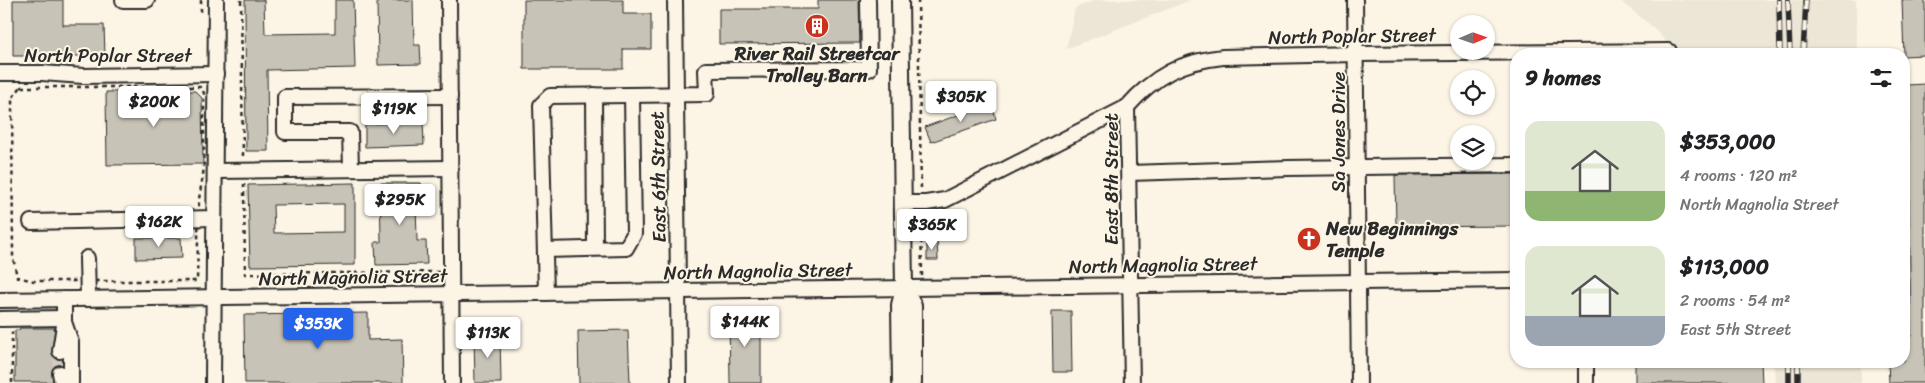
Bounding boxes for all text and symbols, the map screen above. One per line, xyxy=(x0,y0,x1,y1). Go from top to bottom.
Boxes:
building icon: River Rail Streetcar Trolley Barn xyxy=(804,13,830,39)
north arrow xyxy=(1450,15,1495,60)
map controls xyxy=(1450,15,1495,170)
street label: North Poplar Street xyxy=(1268,18,1437,54)
place label: River Rail Streetcar Trolley Barn xyxy=(734,37,901,92)
street label: North Poplar Street xyxy=(24,39,193,72)
text: 9 homes xyxy=(1525,59,1601,97)
icon: filters xyxy=(1867,64,1895,92)
button: locate xyxy=(1450,70,1495,115)
street label: Sa Jones Drive xyxy=(1322,71,1355,193)
pin: $305K xyxy=(926,80,996,123)
text: $305K xyxy=(936,82,986,111)
pin: $200K xyxy=(119,86,189,128)
text: $200K xyxy=(129,87,179,116)
pin: $119K xyxy=(359,92,429,135)
text: $119K xyxy=(372,94,416,123)
street label: East 6th Street xyxy=(640,111,676,243)
street label: East 8th Street xyxy=(1095,113,1128,245)
text: $353,000 xyxy=(1680,123,1776,161)
button: layers xyxy=(1450,125,1495,170)
icon: home xyxy=(1565,141,1625,201)
text: 4 rooms · 120 m² xyxy=(1680,161,1797,190)
pin: $295K xyxy=(365,184,435,226)
text: $295K xyxy=(375,185,425,214)
text: North Magnolia Street xyxy=(1680,190,1839,219)
pin: $162K xyxy=(124,206,194,248)
text: $162K xyxy=(136,207,182,236)
pin: $365K xyxy=(897,208,967,251)
text: $365K xyxy=(908,210,956,239)
place label: New Beginnings Temple xyxy=(1325,212,1459,267)
church icon: New Beginnings Temple xyxy=(1296,226,1322,252)
street label: North Magnolia Street xyxy=(1068,247,1259,283)
text: $113,000 xyxy=(1680,248,1769,286)
street label: North Magnolia Street xyxy=(663,253,854,289)
street label: North Magnolia Street xyxy=(258,259,449,295)
icon: home xyxy=(1565,266,1625,326)
text: 2 rooms · 54 m² xyxy=(1680,286,1790,315)
pin: $144K xyxy=(710,306,780,348)
text: $144K xyxy=(721,307,769,336)
pin: $353K xyxy=(283,308,353,350)
text: $353K xyxy=(294,309,342,338)
text: East 5th Street xyxy=(1680,315,1791,344)
pin: $113K xyxy=(453,316,523,359)
text: $113K xyxy=(466,318,510,347)

